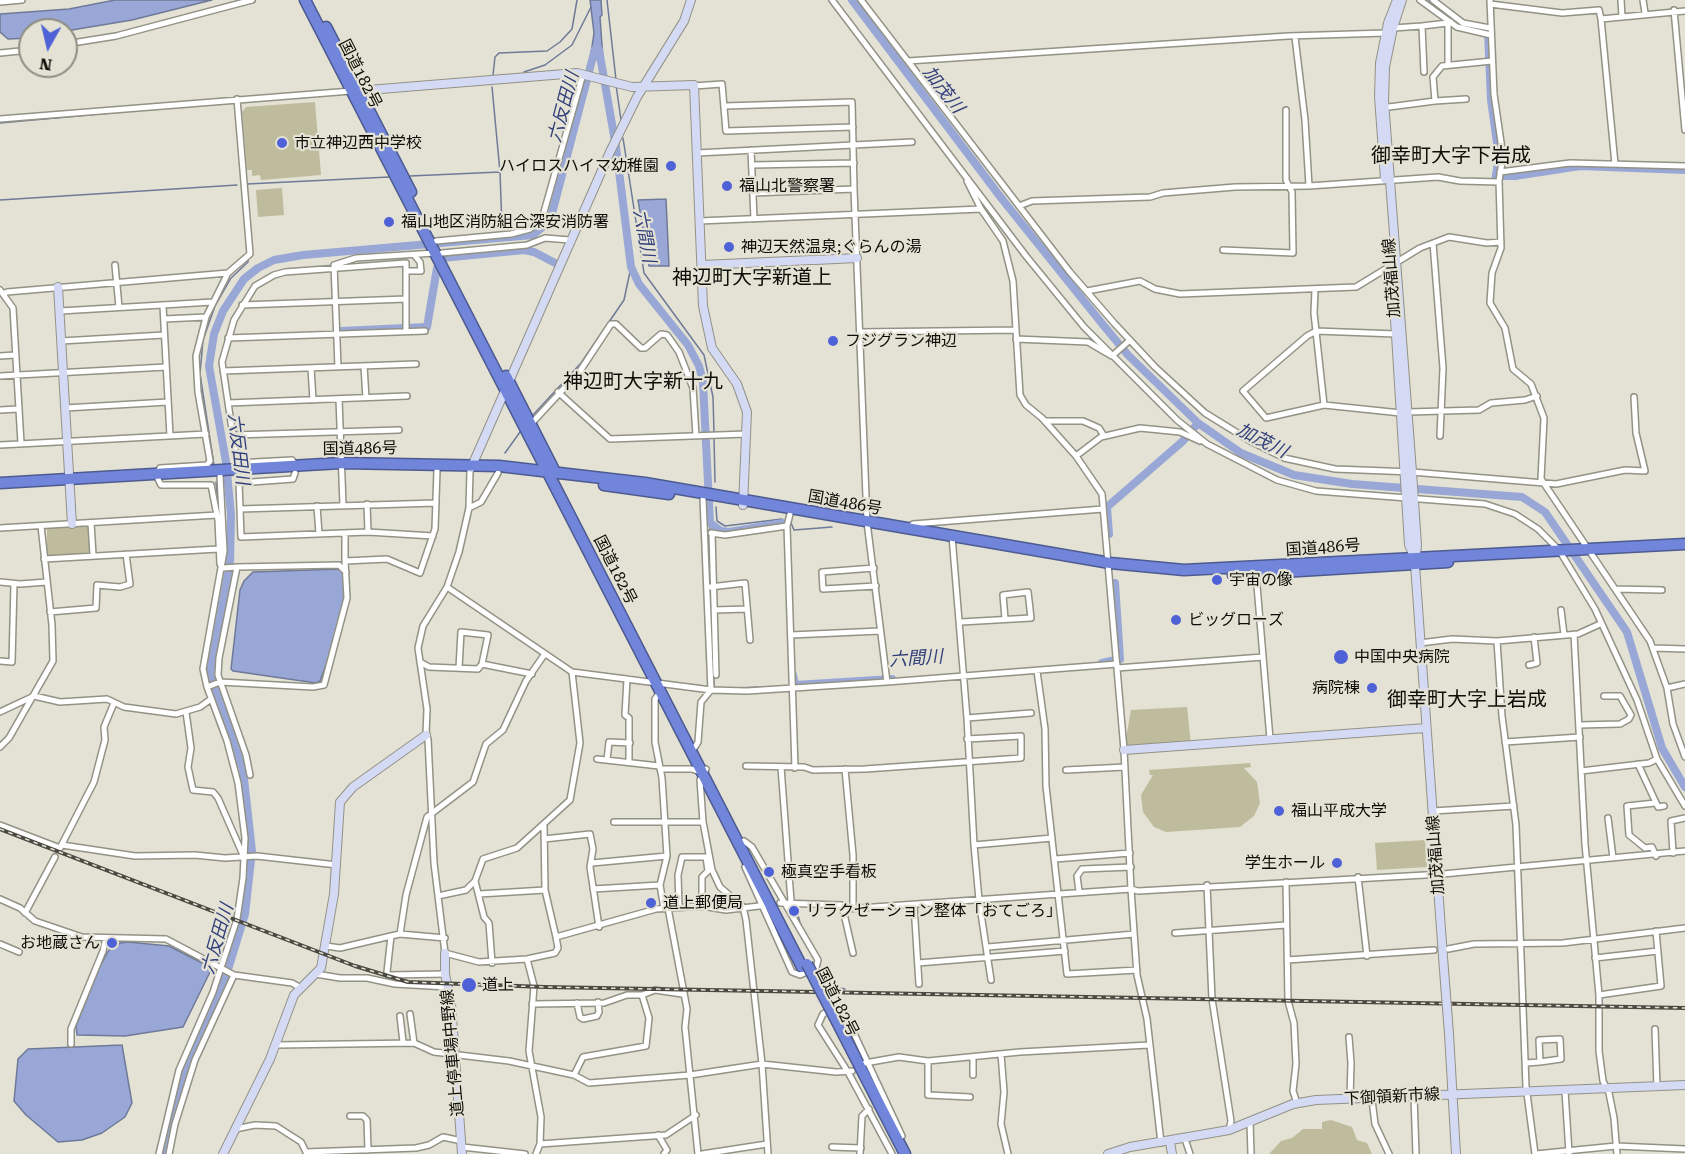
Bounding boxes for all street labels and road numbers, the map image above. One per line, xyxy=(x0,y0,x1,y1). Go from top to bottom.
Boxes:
street label: 国道182号 xyxy=(334,36,386,112)
street label: 加茂福山線 xyxy=(1380,237,1404,319)
street label: 国道486号 xyxy=(322,439,398,459)
street label: 国道486号 xyxy=(806,487,884,519)
street label: 国道182号 xyxy=(589,532,641,608)
street label: 国道486号 xyxy=(1285,536,1361,560)
street label: 加茂福山線 xyxy=(1424,814,1448,896)
street label: 国道182号 xyxy=(811,964,863,1040)
street label: 道上停車場中野線 xyxy=(438,988,468,1118)
street label: 下御領新市線 xyxy=(1344,1085,1440,1109)

